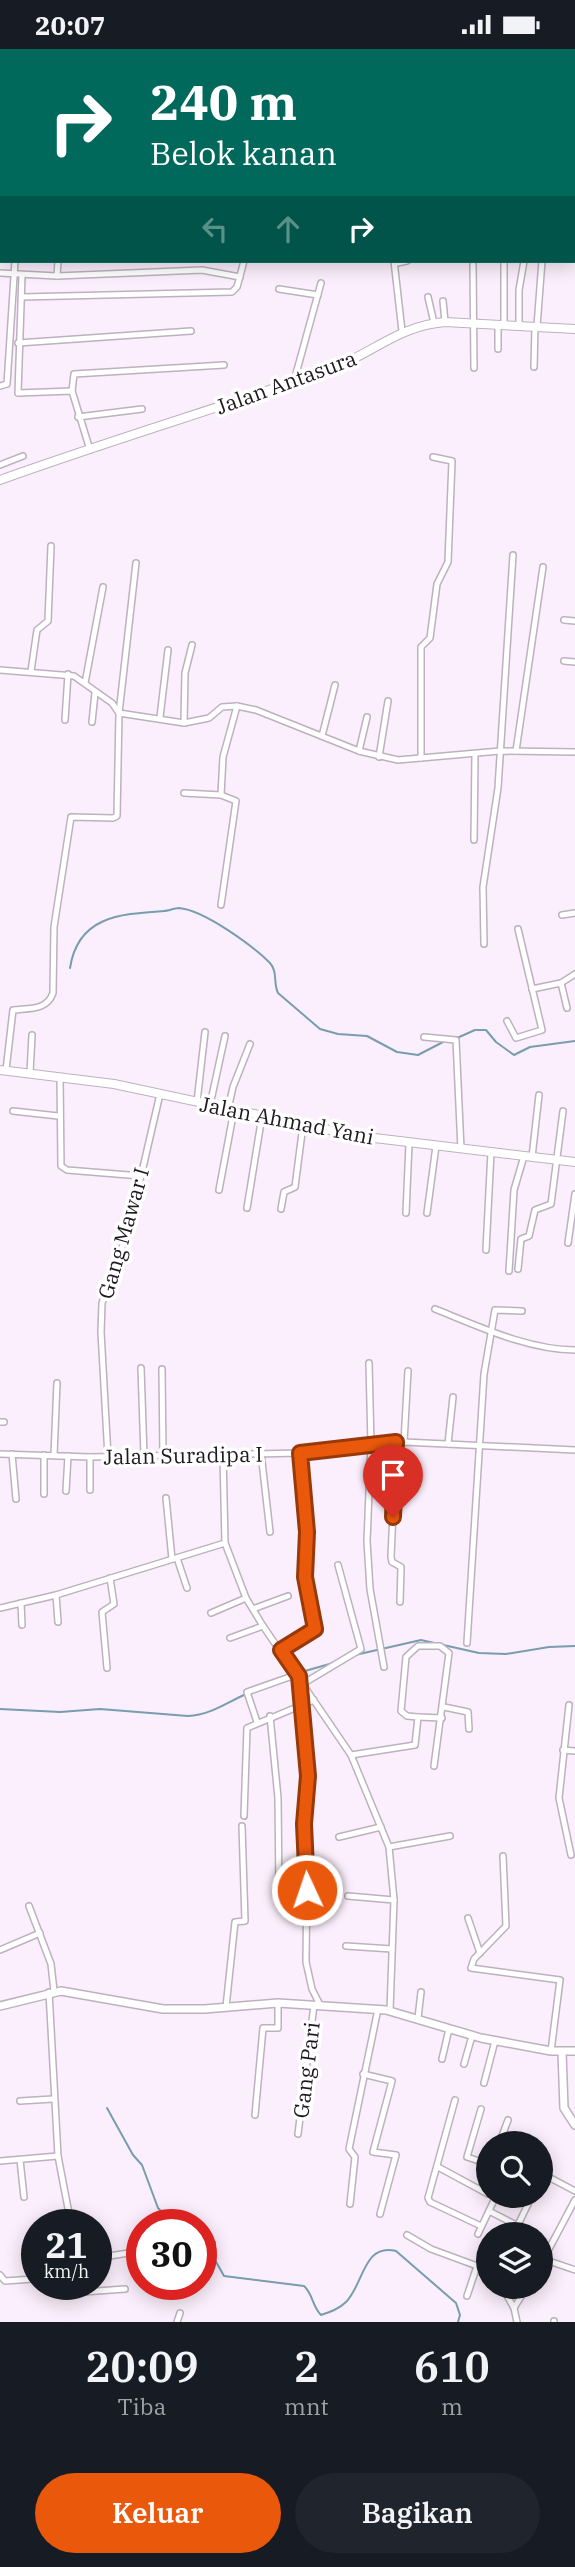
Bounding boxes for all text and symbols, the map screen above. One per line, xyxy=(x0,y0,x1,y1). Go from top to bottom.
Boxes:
text: 20:07 xyxy=(35,8,105,42)
text: 240 m xyxy=(150,70,297,133)
icon: right xyxy=(35,77,126,168)
text: Belok kanan xyxy=(150,132,337,174)
icon: left xyxy=(196,210,234,248)
icon: ahead xyxy=(269,210,307,248)
icon: right xyxy=(342,210,380,248)
street label: Jalan Antasura xyxy=(212,344,360,420)
street label: Jalan Ahmad Yani xyxy=(198,1089,376,1151)
street label: Gang Mawar I xyxy=(91,1164,155,1302)
street label: Jalan Suradipa I xyxy=(103,1440,263,1470)
pin xyxy=(363,1445,423,1517)
icon: arrive xyxy=(374,1456,412,1494)
position arrow xyxy=(270,1853,344,1927)
street label: Gang Pari xyxy=(286,2020,326,2120)
map controls xyxy=(476,2131,553,2299)
button: search xyxy=(476,2131,553,2208)
speed limit sign: 30 xyxy=(126,2209,217,2300)
text: 21 xyxy=(45,2222,88,2268)
button: layers xyxy=(476,2222,553,2299)
text: km/h xyxy=(44,2260,89,2283)
text: 20:09 xyxy=(85,2339,199,2394)
text: 2 xyxy=(294,2339,319,2394)
text: 610 xyxy=(414,2339,490,2394)
text: Tiba xyxy=(118,2391,166,2421)
text: mnt xyxy=(284,2391,329,2421)
text: m xyxy=(441,2391,463,2421)
button: Keluar xyxy=(35,2473,281,2553)
button: Bagikan xyxy=(295,2473,540,2553)

